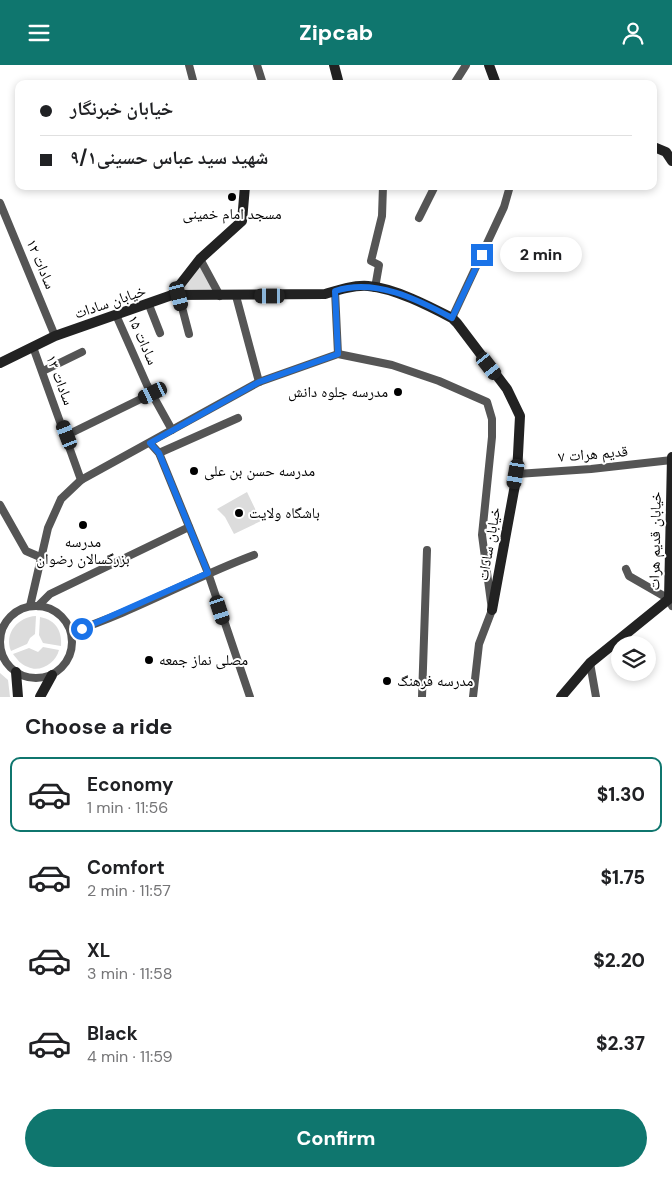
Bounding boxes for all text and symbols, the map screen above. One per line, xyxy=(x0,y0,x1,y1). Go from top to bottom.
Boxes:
text: Zipcab xyxy=(299,18,373,47)
icon: menu xyxy=(25,19,53,47)
icon: person xyxy=(619,19,647,47)
text: خیابان خبرنگار xyxy=(70,96,173,121)
text: شهید سید عباس حسینی۹/۱ xyxy=(70,145,268,170)
marker: مسجد امام خمینی xyxy=(226,191,238,203)
place label: مسجد امام خمینی xyxy=(182,204,282,224)
street label: سادات ۱۲ xyxy=(22,236,61,292)
callout: 2 min xyxy=(500,237,582,273)
route end xyxy=(471,244,493,266)
text: 2 min xyxy=(520,244,562,265)
street label: خیابان سادات xyxy=(72,280,149,324)
car xyxy=(168,280,189,312)
car xyxy=(255,289,285,304)
street label: سادات ۱۵ xyxy=(123,312,163,368)
car xyxy=(473,350,504,382)
street label: سادات ۱۳ xyxy=(41,352,79,408)
car xyxy=(136,380,169,406)
place label: مدرسه جلوه دانش xyxy=(288,382,388,402)
marker: مدرسه جلوه دانش xyxy=(392,386,404,398)
car xyxy=(54,418,79,452)
street label: قدیم هرات ۷ xyxy=(557,441,629,467)
car xyxy=(506,458,525,490)
place label: مدرسه حسن بن علی xyxy=(204,461,315,481)
marker: مدرسه حسن بن علی xyxy=(188,465,200,477)
street label: خیابان قدیم هرات xyxy=(644,491,666,591)
place label: باشگاه ولایت xyxy=(249,503,320,523)
street label: خیابان سادات xyxy=(473,505,505,582)
marker: باشگاه ولایت xyxy=(233,507,245,519)
marker: مدرسه بزرگسالان رضوان xyxy=(77,519,89,531)
place label: مدرسه بزرگسالان رضوان xyxy=(36,532,130,569)
car xyxy=(208,593,231,627)
route start xyxy=(71,618,93,640)
map controls xyxy=(611,636,656,681)
button: layers xyxy=(611,636,656,681)
place label: مصلی نماز جمعه xyxy=(159,650,248,670)
marker: مصلی نماز جمعه xyxy=(143,654,155,666)
place label: مدرسه فرهنگ xyxy=(397,671,474,691)
marker: مدرسه فرهنگ xyxy=(381,675,393,687)
text: Choose a ride xyxy=(25,712,173,741)
icon: car xyxy=(27,772,72,817)
text: Economy xyxy=(87,772,174,797)
text: $1.30 xyxy=(597,782,645,807)
text: 1 min · 11:56 xyxy=(87,797,168,818)
icon: car xyxy=(27,855,72,900)
text: Comfort xyxy=(87,855,165,880)
text: $1.75 xyxy=(601,865,645,890)
text: 2 min · 11:57 xyxy=(87,880,171,901)
icon: car xyxy=(27,938,72,983)
text: XL xyxy=(87,938,110,963)
text: $2.20 xyxy=(593,948,645,973)
text: 3 min · 11:58 xyxy=(87,963,172,984)
icon: car xyxy=(27,1021,72,1066)
text: Black xyxy=(87,1021,138,1046)
text: $2.37 xyxy=(596,1031,645,1056)
text: 4 min · 11:59 xyxy=(87,1046,173,1067)
button: Confirm xyxy=(25,1109,647,1167)

